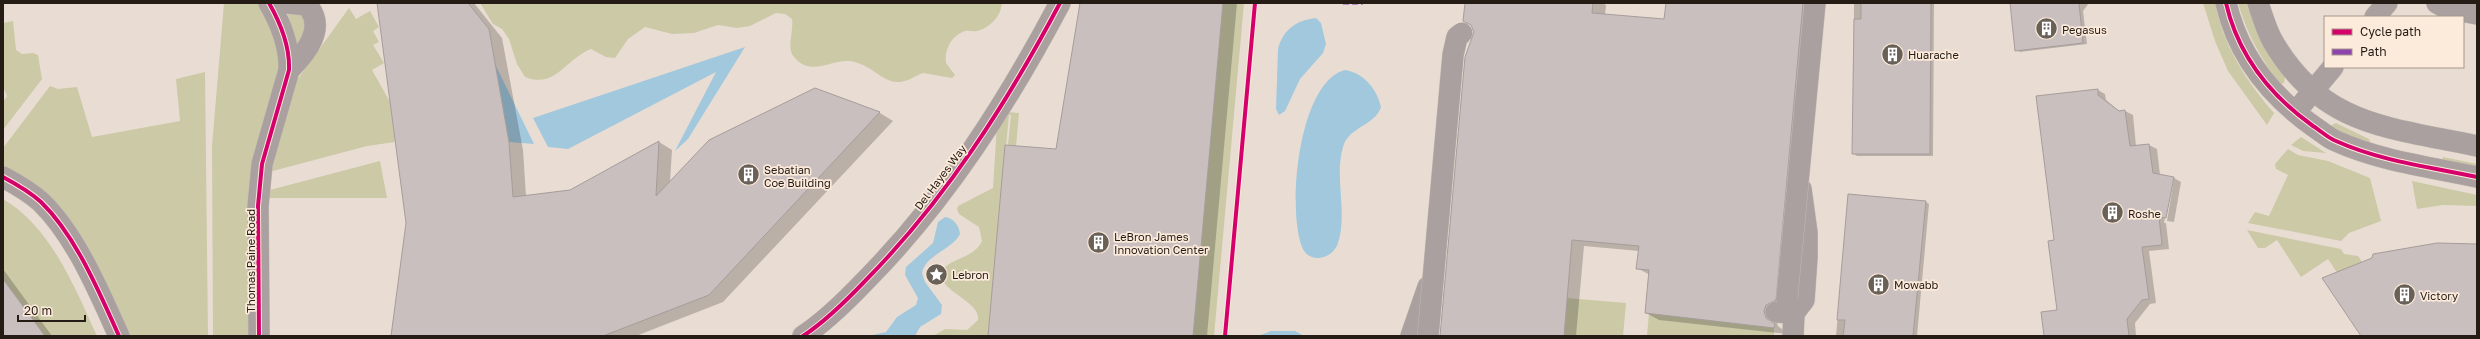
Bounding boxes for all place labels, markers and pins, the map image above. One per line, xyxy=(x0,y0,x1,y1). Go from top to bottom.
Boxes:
building icon: Pegasus xyxy=(2034,16,2060,42)
place label: Pegasus xyxy=(2062,23,2107,36)
building icon: Huarache xyxy=(1879,41,1905,67)
place label: Huarache xyxy=(1908,48,1959,61)
building icon: Sebatian Coe Building xyxy=(736,162,762,188)
place label: Sebatian Coe Building xyxy=(764,163,831,189)
building icon: Roshe xyxy=(2099,200,2125,226)
place label: Roshe xyxy=(2128,207,2161,220)
building icon: LeBron James Innovation Center xyxy=(1086,229,1112,255)
place label: LeBron James Innovation Center xyxy=(1114,230,1209,256)
place icon: Lebron xyxy=(923,261,949,287)
place label: Lebron xyxy=(952,268,989,281)
building icon: Mowabb xyxy=(1866,271,1892,297)
place label: Mowabb xyxy=(1894,278,1939,291)
building icon: Victory xyxy=(2392,282,2418,308)
place label: Victory xyxy=(2420,289,2458,302)

